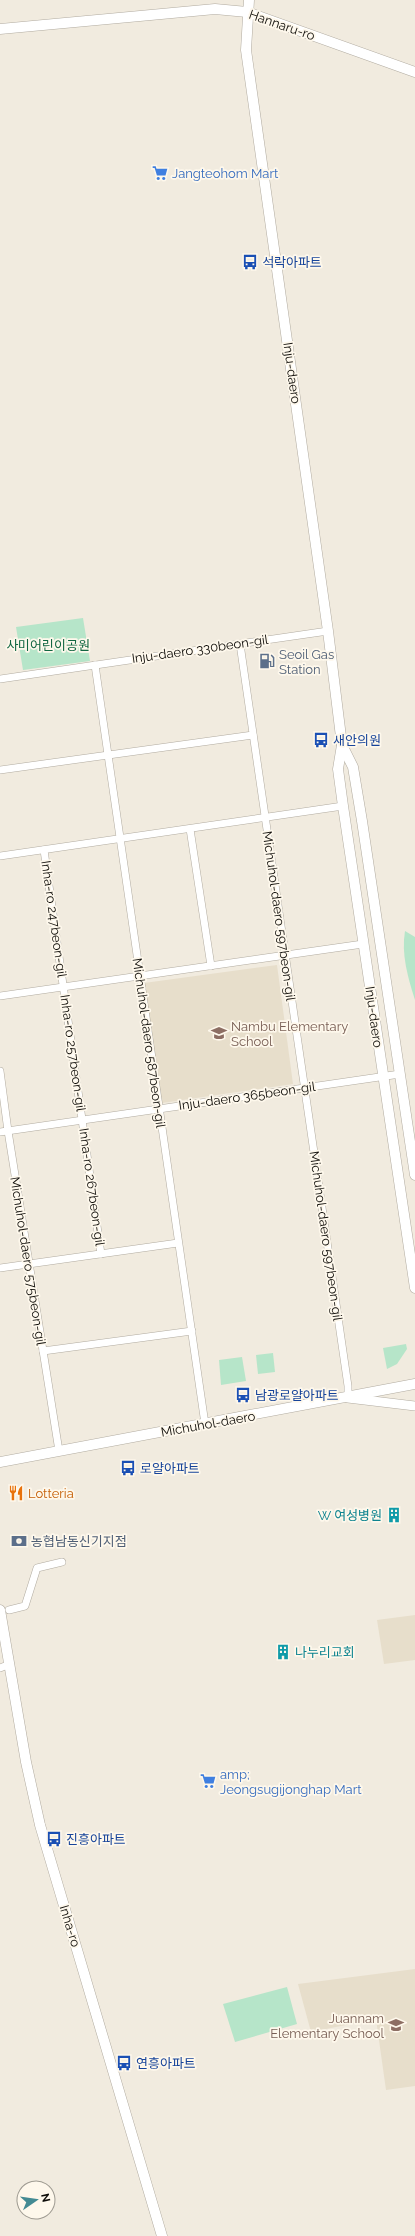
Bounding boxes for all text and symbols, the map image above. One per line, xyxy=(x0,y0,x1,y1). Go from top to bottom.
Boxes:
street label: Hannaru-ro xyxy=(247,7,317,43)
supermarket icon: Jangteohom Mart xyxy=(151,164,169,182)
place label: Jangteohom Mart xyxy=(172,166,279,181)
bus stop icon: 석락아파트 xyxy=(241,253,259,271)
place label: 석락아파트 xyxy=(262,255,322,270)
street label: Inju-daero xyxy=(280,341,304,405)
street label: Inju-daero 330beon-gil xyxy=(131,632,270,666)
park label: 사미어린이공원 xyxy=(6,638,90,653)
place label: Seoil Gas Station xyxy=(279,647,334,677)
fuel station icon: Seoil Gas Station xyxy=(258,652,276,670)
bus stop icon: 새안의원 xyxy=(312,731,330,749)
place label: 새안의원 xyxy=(333,733,381,748)
street label: Michuhol-daero 597beon-gil xyxy=(260,830,298,1002)
street label: Inha-ro 247beon-gil xyxy=(38,860,70,979)
street label: Michuhol-daero 587beon-gil xyxy=(130,957,168,1129)
street label: Inju-daero xyxy=(362,985,386,1049)
street label: Inha-ro 257beon-gil xyxy=(57,994,89,1113)
place label: Nambu Elementary School xyxy=(231,1019,348,1049)
school or university icon: Nambu Elementary School xyxy=(210,1024,228,1042)
street label: Inju-daero 365beon-gil xyxy=(178,1079,317,1113)
street label: Inha-ro 267beon-gil xyxy=(76,1127,108,1247)
street label: Michuhol-daero 597beon-gil xyxy=(307,1150,345,1322)
street label: Michuhol-daero 575beon-gil xyxy=(7,1176,49,1347)
bus stop icon: 남광로얄아파트 xyxy=(234,1386,252,1404)
place label: 남광로얄아파트 xyxy=(255,1388,339,1403)
street label: Michuhol-daero xyxy=(160,1408,257,1440)
bus stop icon: 로얄아파트 xyxy=(119,1459,137,1477)
place label: 로얄아파트 xyxy=(140,1461,200,1476)
restaurant icon: Lotteria xyxy=(7,1484,25,1502)
place label: Lotteria xyxy=(28,1486,74,1501)
building icon: W 여성병원 xyxy=(385,1506,403,1524)
place label: W 여성병원 xyxy=(318,1508,382,1523)
bank icon: 농협남동신기지점 xyxy=(10,1532,28,1550)
place label: 농협남동신기지점 xyxy=(31,1534,127,1549)
building icon: 나누리교회 xyxy=(274,1643,292,1661)
place label: 나누리교회 xyxy=(295,1645,355,1660)
place label: amp; Jeongsugijonghap Mart xyxy=(220,1767,362,1797)
supermarket icon: amp; Jeongsugijonghap Mart xyxy=(199,1772,217,1790)
bus stop icon: 진흥아파트 xyxy=(45,1830,63,1848)
place label: 진흥아파트 xyxy=(66,1832,126,1847)
street label: Inha-ro xyxy=(57,1903,84,1949)
place label: Juannam Elementary School xyxy=(270,2011,384,2041)
school or university icon: Juannam Elementary School xyxy=(387,2016,405,2034)
bus stop icon: 연흥아파트 xyxy=(115,2054,133,2072)
place label: 연흥아파트 xyxy=(136,2056,196,2071)
north arrow xyxy=(16,2180,56,2220)
text: N xyxy=(38,2192,53,2203)

